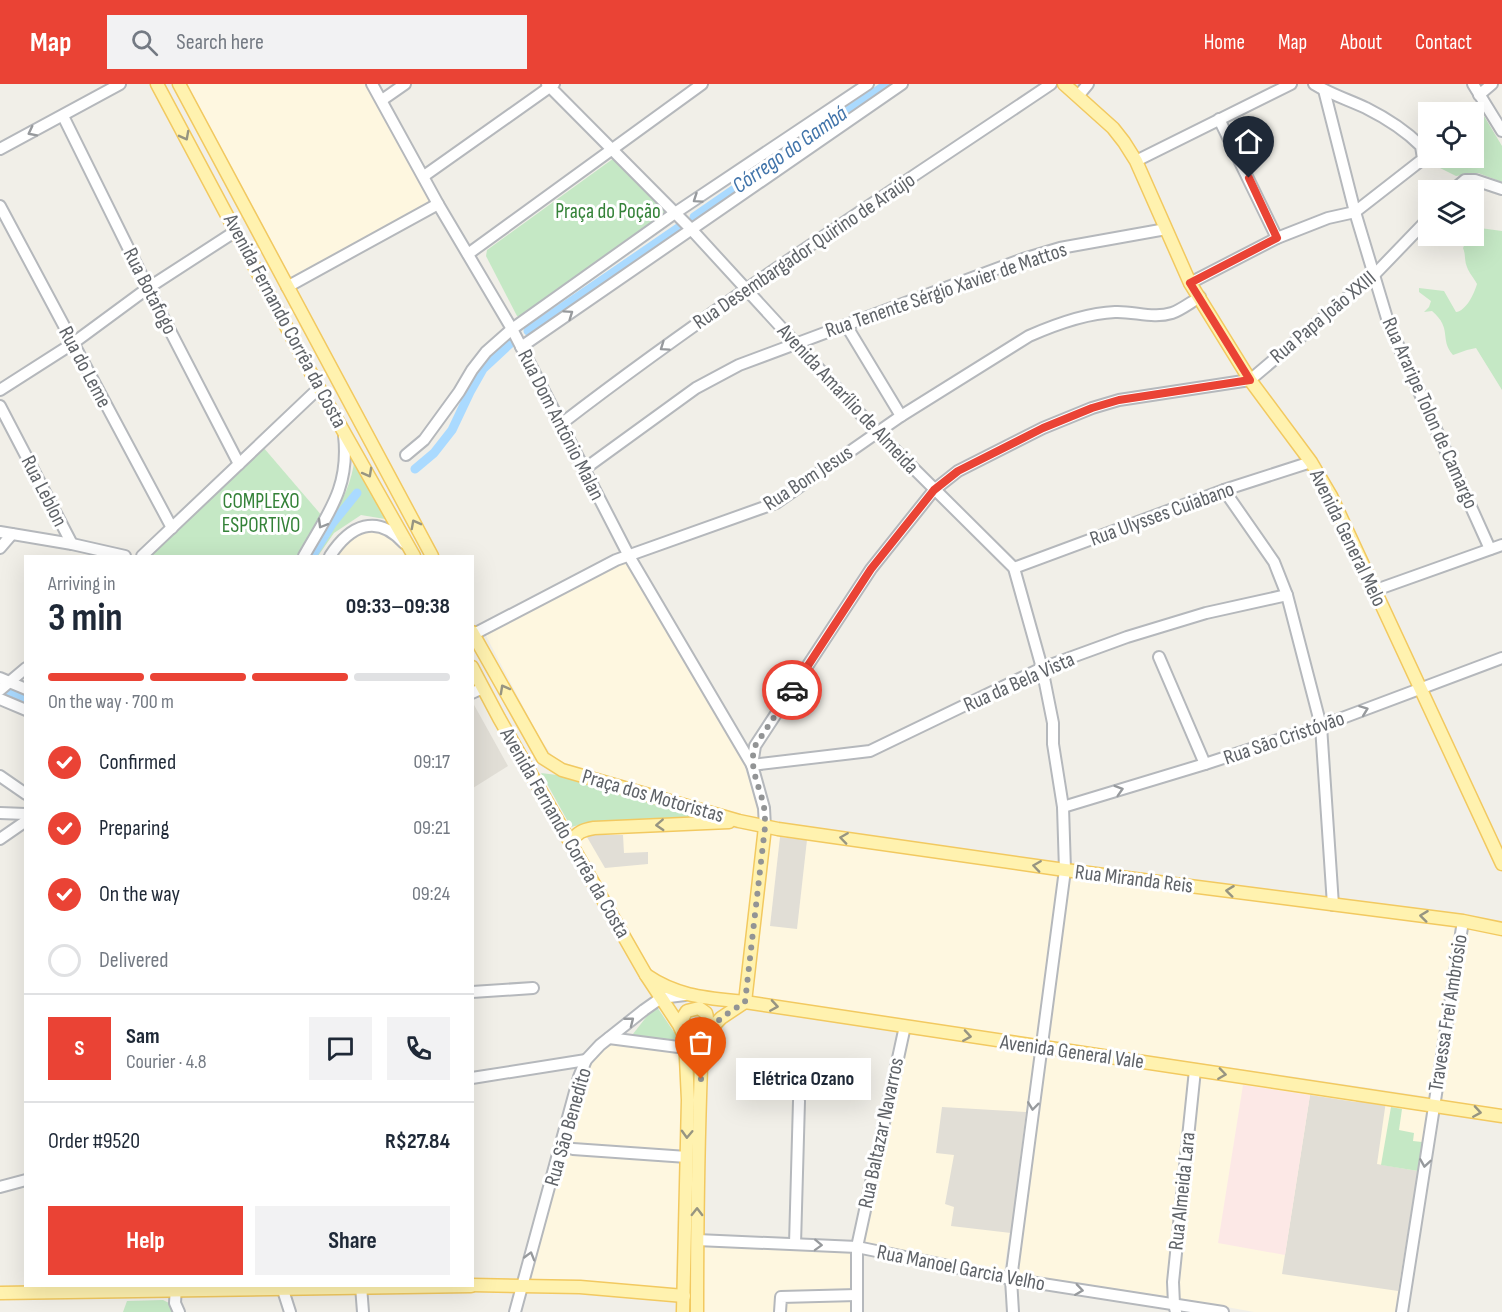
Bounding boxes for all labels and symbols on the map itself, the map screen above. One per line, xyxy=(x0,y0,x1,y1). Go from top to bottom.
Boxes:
water label: Córrego do Gambá xyxy=(727,100,853,199)
pin xyxy=(1223,116,1274,178)
one-way arrow xyxy=(28,125,38,136)
one-way arrow xyxy=(178,129,189,140)
street label: Rua Desembargador Quirino de Araújo xyxy=(688,167,920,335)
one-way arrow xyxy=(693,191,703,203)
park label: Praça do Poção xyxy=(555,199,661,224)
street label: Avenida Fernando Corrêa da Costa xyxy=(218,209,352,432)
street label: Rua Tenente Sérgio Xavier de Mattos xyxy=(822,237,1070,343)
street label: Rua Botafogo xyxy=(118,244,182,338)
street label: Rua Papa João XXIII xyxy=(1265,265,1381,369)
one-way arrow xyxy=(562,310,573,321)
street label: Rua Araripe Tolon de Camargo xyxy=(1377,313,1483,513)
street label: Avenida Amarílio de Almeida xyxy=(771,318,924,479)
street label: Rua do Leme xyxy=(53,322,117,412)
one-way arrow xyxy=(659,340,670,351)
street label: Rua Dom Antônio Malan xyxy=(512,345,610,505)
street label: Rua Bom Jesus xyxy=(759,440,857,516)
street label: Rua Leblon xyxy=(16,451,72,531)
street label: Avenida General Melo xyxy=(1304,465,1392,611)
one-way arrow xyxy=(361,467,372,477)
street label: Rua Ulysses Cuiabano xyxy=(1086,476,1238,552)
park label: COMPLEXO ESPORTIVO xyxy=(222,489,300,538)
one-way arrow xyxy=(318,518,329,528)
one-way arrow xyxy=(411,520,422,530)
street label: Rua da Bela Vista xyxy=(960,646,1078,718)
courier xyxy=(762,660,822,720)
one-way arrow xyxy=(500,684,511,695)
one-way arrow xyxy=(1358,705,1369,717)
street label: Rua São Cristóvão xyxy=(1220,706,1348,770)
street label: Avenida Fernando Corrêa da Costa xyxy=(494,723,635,942)
street label: Praça dos Motoristas xyxy=(579,764,727,828)
one-way arrow xyxy=(1113,785,1124,797)
one-way arrow xyxy=(655,818,664,831)
one-way arrow xyxy=(839,833,848,845)
street label: Rua Miranda Reis xyxy=(1074,859,1194,899)
one-way arrow xyxy=(1032,860,1041,872)
one-way arrow xyxy=(1226,886,1235,898)
one-way arrow xyxy=(1419,910,1428,923)
street label: Travessa Frei Ambrósio xyxy=(1423,933,1473,1093)
one-way arrow xyxy=(770,1000,779,1012)
pin xyxy=(675,1017,726,1079)
one-way arrow xyxy=(623,1018,634,1029)
one-way arrow xyxy=(962,1029,972,1042)
street label: Avenida General Vale xyxy=(998,1029,1145,1074)
street label: Rua Baltazar Navarros xyxy=(853,1055,909,1211)
callout: Elétrica Ozano xyxy=(737,1058,872,1100)
street label: Rua São Benedito xyxy=(539,1065,597,1189)
one-way arrow xyxy=(1218,1067,1227,1079)
one-way arrow xyxy=(1027,1101,1040,1110)
one-way arrow xyxy=(1473,1106,1482,1118)
one-way arrow xyxy=(681,1129,693,1138)
street label: Rua Almeida Lara xyxy=(1163,1131,1201,1251)
one-way arrow xyxy=(1420,1158,1432,1168)
one-way arrow xyxy=(691,1207,704,1216)
one-way arrow xyxy=(814,1238,823,1251)
street label: Rua Manoel Garcia Velho xyxy=(875,1239,1047,1297)
one-way arrow xyxy=(523,1251,536,1261)
one-way arrow xyxy=(1074,1283,1084,1295)

